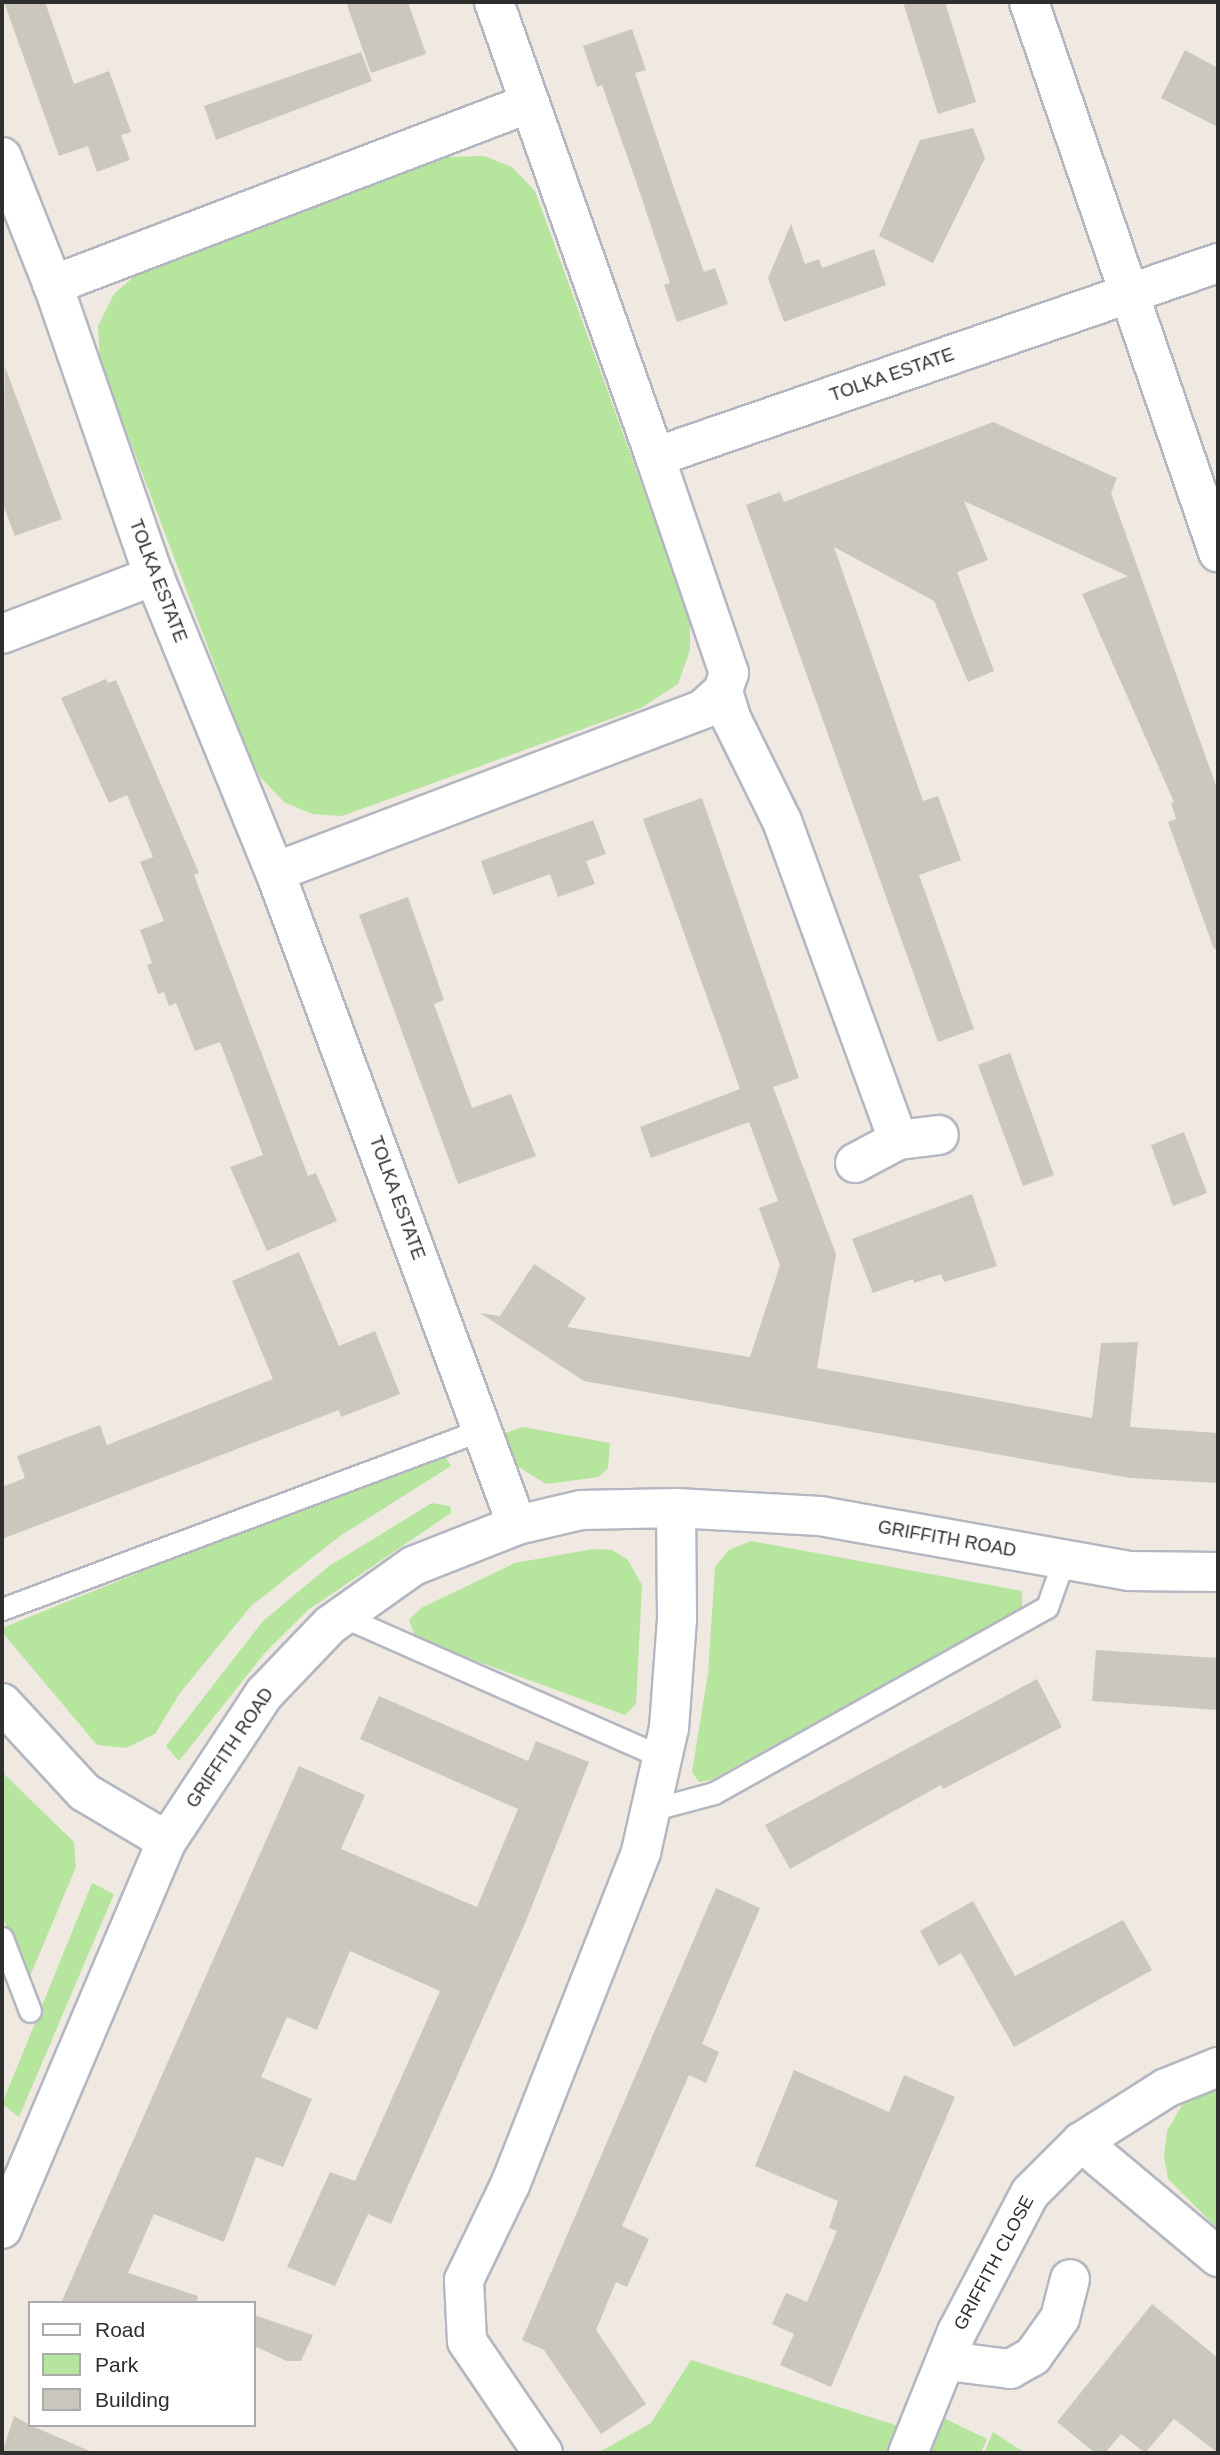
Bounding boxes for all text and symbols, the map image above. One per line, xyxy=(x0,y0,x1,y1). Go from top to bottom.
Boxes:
street label: TOLKA ESTATE xyxy=(827,343,957,407)
street label: TOLKA ESTATE xyxy=(124,516,192,646)
street label: TOLKA ESTATE xyxy=(364,1133,430,1263)
street label: GRIFFITH ROAD xyxy=(876,1516,1018,1562)
street label: GRIFFITH ROAD xyxy=(182,1684,278,1812)
street label: GRIFFITH CLOSE xyxy=(949,2192,1039,2334)
legend xyxy=(28,2301,256,2427)
text: Road xyxy=(95,2318,145,2341)
text: Park xyxy=(95,2353,138,2376)
text: Building xyxy=(95,2388,170,2411)

